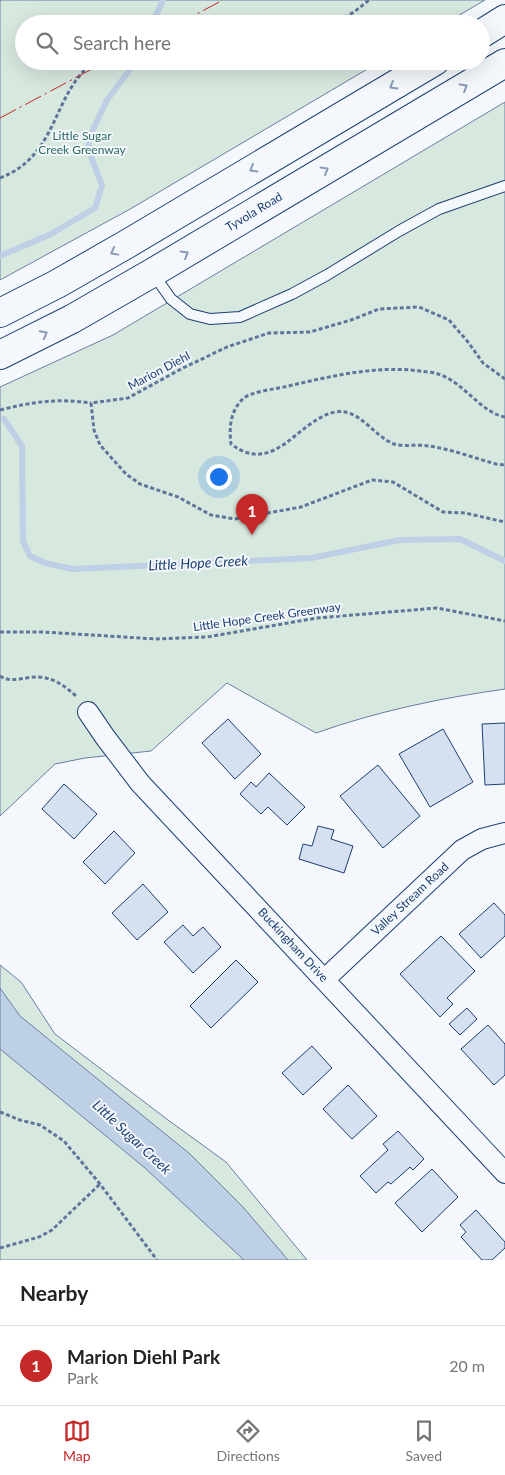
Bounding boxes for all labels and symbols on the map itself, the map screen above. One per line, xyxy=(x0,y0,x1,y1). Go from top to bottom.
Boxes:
one-way arrow xyxy=(390,80,399,90)
one-way arrow xyxy=(459,84,468,94)
park label: Little Sugar Creek Greenway xyxy=(38,128,127,157)
one-way arrow xyxy=(250,163,259,173)
one-way arrow xyxy=(319,167,328,177)
street label: Tyvola Road xyxy=(223,189,285,234)
one-way arrow xyxy=(110,246,119,256)
one-way arrow xyxy=(179,250,188,260)
one-way arrow xyxy=(38,330,47,340)
street label: Marion Diehl xyxy=(125,348,193,393)
your location xyxy=(206,464,232,490)
pin: 1 xyxy=(236,494,268,535)
water label: Little Hope Creek xyxy=(148,551,249,574)
street label: Little Hope Creek Greenway xyxy=(192,599,342,634)
street label: Valley Stream Road xyxy=(368,859,452,938)
street label: Buckingham Drive xyxy=(255,904,332,985)
water label: Little Sugar Creek xyxy=(90,1096,175,1178)

